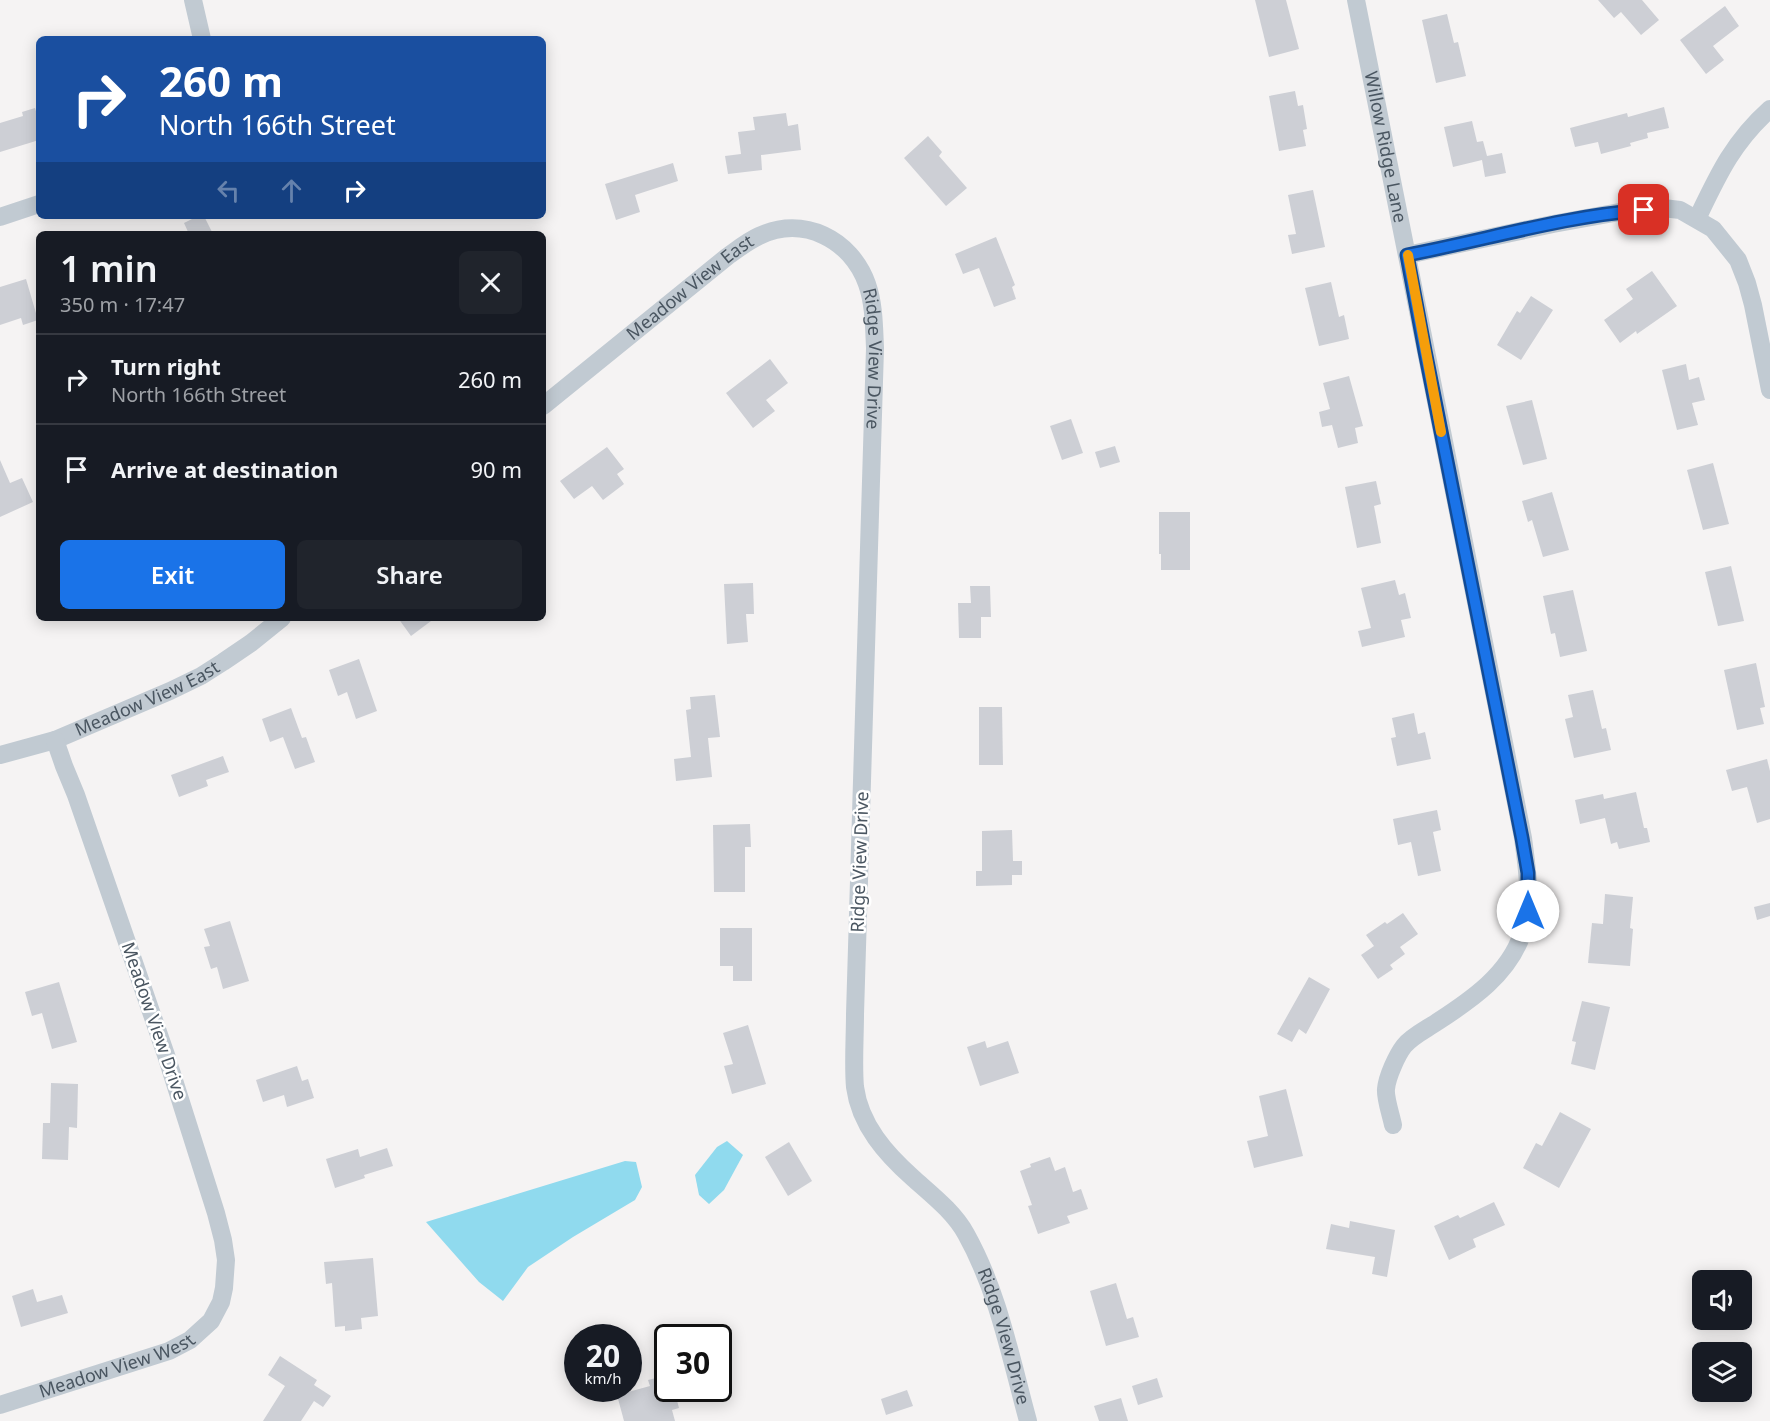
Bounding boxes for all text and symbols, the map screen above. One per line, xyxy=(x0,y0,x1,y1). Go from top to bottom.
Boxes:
text: 260 m xyxy=(159,52,283,109)
icon: right xyxy=(60,60,138,138)
street label: Willow Ridge Lane xyxy=(1360,69,1413,225)
text: North 166th Street xyxy=(159,106,396,143)
icon: left xyxy=(212,174,245,207)
icon: ahead xyxy=(275,174,308,207)
icon: right xyxy=(338,174,371,207)
pin xyxy=(1618,184,1669,235)
icon: arrive xyxy=(1627,193,1660,226)
street label: Meadow View East xyxy=(621,228,758,345)
text: 1 min xyxy=(60,244,158,293)
button: close xyxy=(459,251,522,314)
street label: Ridge View Drive xyxy=(858,285,888,430)
text: 350 m · 17:47 xyxy=(60,291,185,318)
text: Turn right xyxy=(111,351,221,381)
icon: right xyxy=(60,363,93,396)
text: 260 m xyxy=(458,364,522,394)
text: North 166th Street xyxy=(111,381,286,408)
icon: arrive xyxy=(60,453,93,486)
text: Arrive at destination xyxy=(111,454,338,484)
text: 90 m xyxy=(471,454,522,484)
button: Exit xyxy=(60,540,285,609)
button: Share xyxy=(297,540,522,609)
street label: Meadow View East xyxy=(71,654,224,741)
street label: Ridge View Drive xyxy=(845,791,873,933)
position arrow xyxy=(1496,879,1560,943)
street label: Meadow View Drive xyxy=(117,938,193,1103)
street label: Ridge View Drive xyxy=(973,1264,1036,1407)
map controls xyxy=(1692,1270,1752,1402)
button: sound xyxy=(1692,1270,1752,1330)
speed limit sign: 30 xyxy=(654,1324,732,1402)
street label: Meadow View West xyxy=(36,1328,200,1403)
text: 20 xyxy=(586,1335,620,1376)
button: layers xyxy=(1692,1342,1752,1402)
text: km/h xyxy=(585,1368,621,1388)

